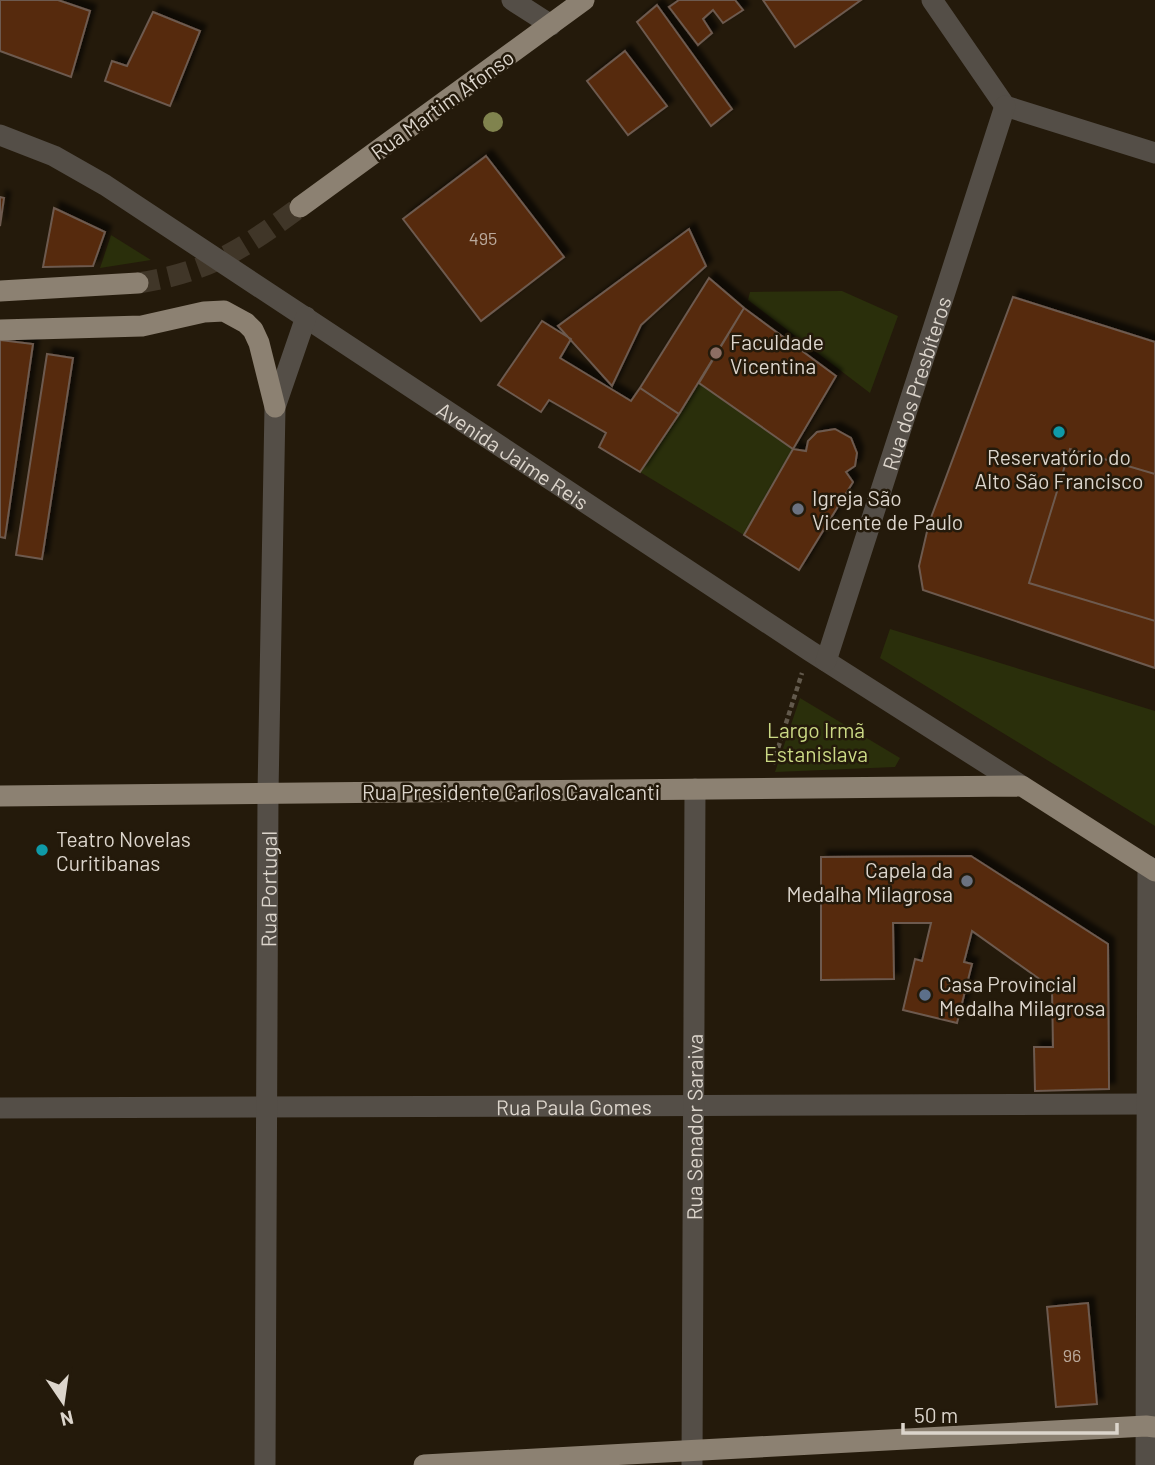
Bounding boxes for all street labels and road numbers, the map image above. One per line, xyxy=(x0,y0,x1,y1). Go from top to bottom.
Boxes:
street label: Rua Martim Afonso xyxy=(366,44,518,164)
street label: Rua dos Presbíteros xyxy=(876,293,955,473)
street label: Avenida Jaime Reis xyxy=(433,396,594,514)
street label: Rua Presidente Carlos Cavalcanti xyxy=(362,779,660,804)
street label: Rua Portugal xyxy=(255,831,280,947)
street label: Rua Senador Saraiva xyxy=(681,1034,706,1220)
street label: Rua Paula Gomes xyxy=(496,1093,652,1119)

